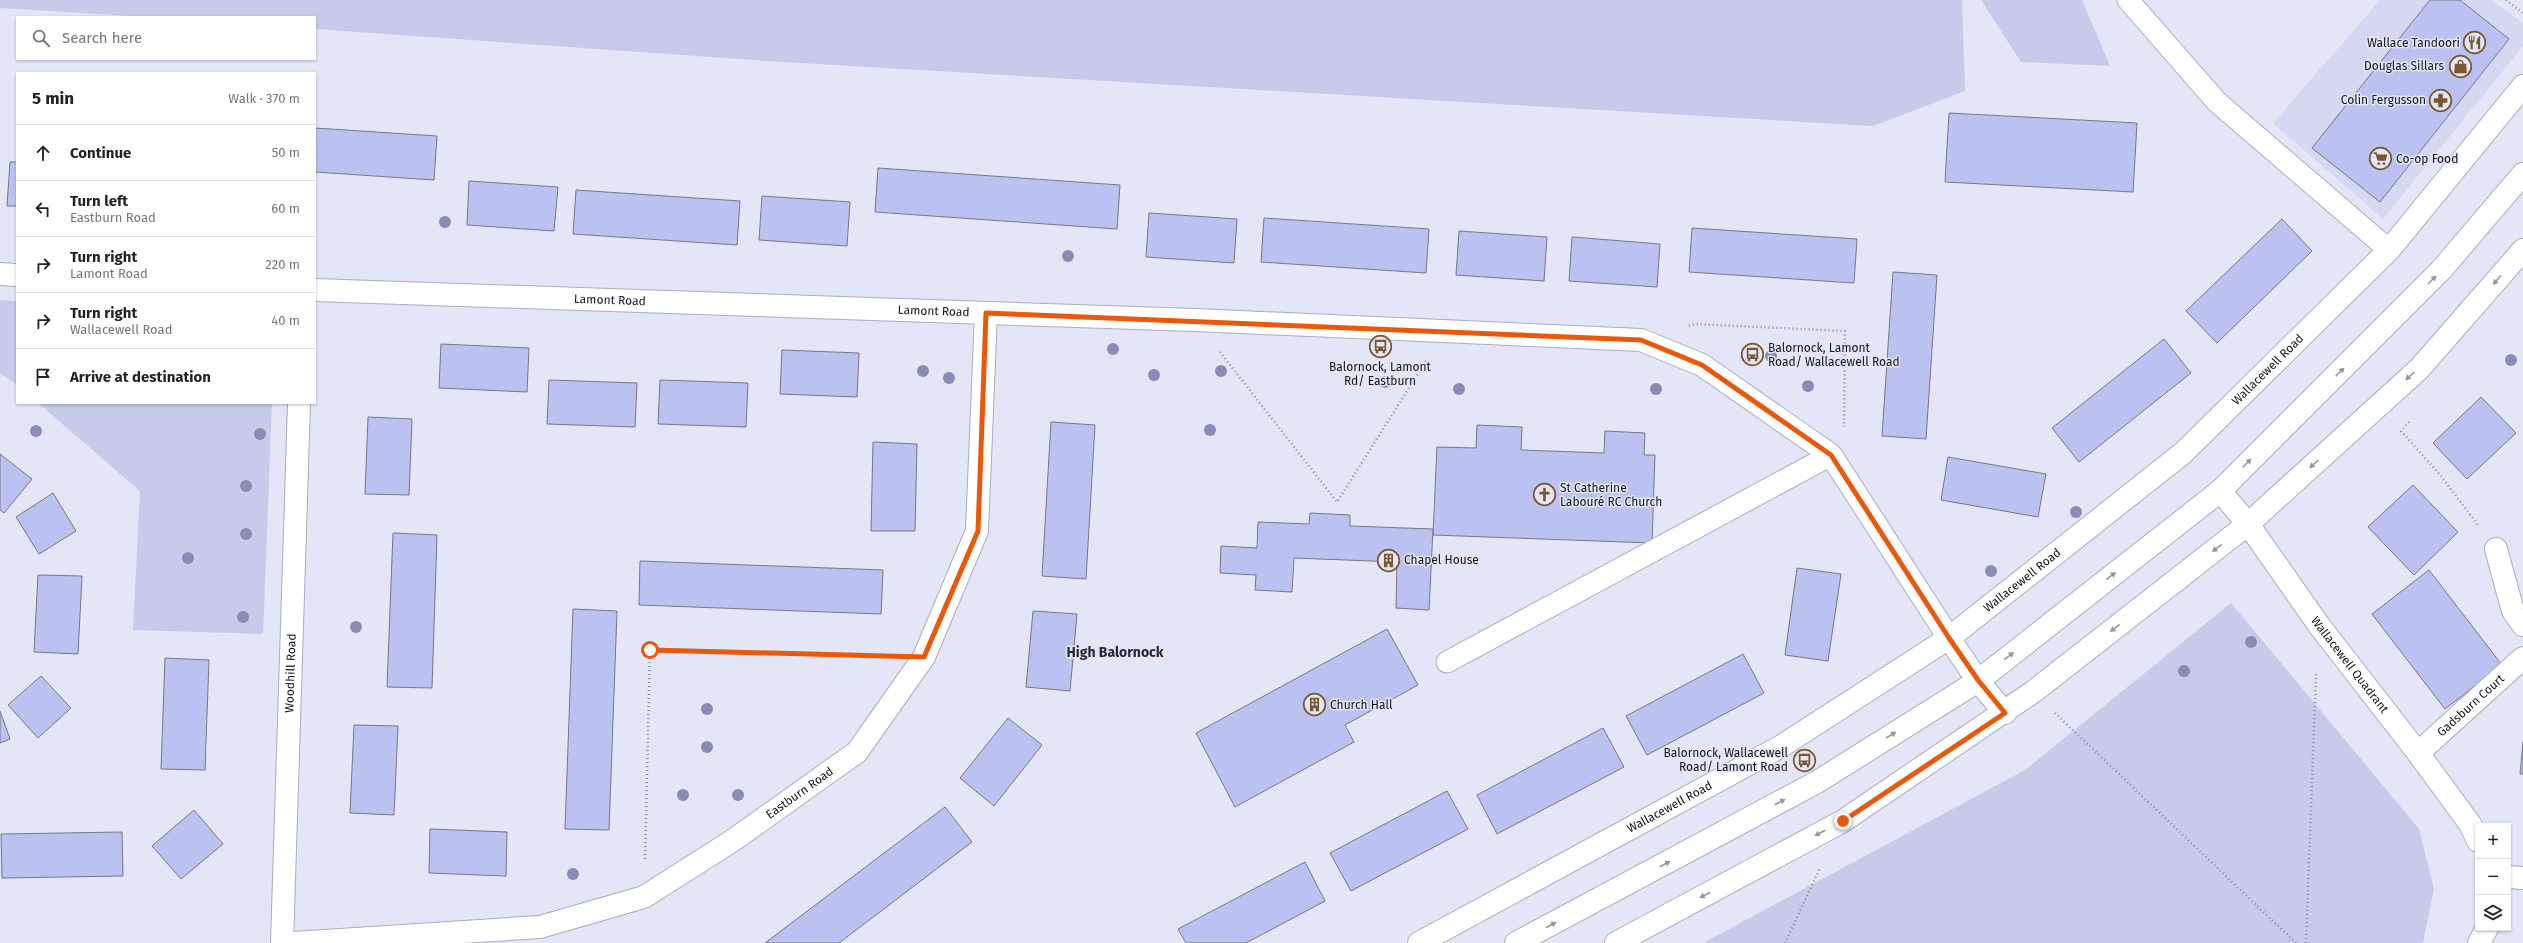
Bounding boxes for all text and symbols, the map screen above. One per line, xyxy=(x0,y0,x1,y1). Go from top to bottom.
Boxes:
search box xyxy=(16,16,316,60)
icon: search xyxy=(30,27,52,49)
text: Search here xyxy=(62,29,142,47)
restaurant icon: Wallace Tandoori xyxy=(2462,30,2488,56)
place label: Wallace Tandoori xyxy=(2367,36,2460,50)
shop icon: Douglas Sillars xyxy=(2447,53,2473,79)
place label: Douglas Sillars xyxy=(2364,59,2444,73)
pharmacy icon: Colin Fergusson xyxy=(2428,87,2454,113)
text: 5 min xyxy=(32,88,74,109)
text: Walk · 370 m xyxy=(228,91,300,106)
place label: Colin Fergusson xyxy=(2341,93,2426,107)
icon: ahead xyxy=(32,142,54,164)
text: Continue xyxy=(70,144,131,162)
text: 50 m xyxy=(272,145,300,160)
supermarket icon: Co-op Food xyxy=(2367,146,2393,172)
place label: Co-op Food xyxy=(2396,152,2458,166)
text: Turn left xyxy=(70,192,128,210)
icon: left xyxy=(32,198,54,220)
text: 60 m xyxy=(271,201,300,216)
text: Eastburn Road xyxy=(70,210,156,225)
text: Turn right xyxy=(70,248,137,266)
icon: right xyxy=(32,254,54,276)
text: 220 m xyxy=(265,257,300,272)
text: Lamont Road xyxy=(70,266,148,281)
one-way arrow xyxy=(2493,274,2502,285)
one-way arrow xyxy=(2427,275,2436,285)
street label: Lamont Road xyxy=(574,292,646,308)
street label: Lamont Road xyxy=(897,303,970,319)
text: Turn right xyxy=(70,304,137,322)
icon: right xyxy=(32,310,54,332)
text: 40 m xyxy=(271,313,300,328)
text: Wallacewell Road xyxy=(70,322,172,337)
street label: Wallacewell Road xyxy=(2229,331,2306,408)
bus stop icon: Balornock, Lamont Rd/ Eastburn xyxy=(1367,333,1393,359)
place label: Balornock, Lamont Road/ Wallacewell Road xyxy=(1768,341,1900,369)
bus stop icon: Balornock, Lamont Road/ Wallacewell Road xyxy=(1739,342,1765,368)
place label: Balornock, Lamont Rd/ Eastburn xyxy=(1329,360,1432,388)
icon: arrive xyxy=(32,366,54,388)
one-way arrow xyxy=(2335,367,2345,377)
text: Arrive at destination xyxy=(70,368,211,386)
one-way arrow xyxy=(2405,372,2416,381)
one-way arrow xyxy=(2242,458,2252,468)
one-way arrow xyxy=(2309,459,2319,468)
place label: St Catherine Labouré RC Church xyxy=(1560,481,1662,509)
church icon: St Catherine Labouré RC Church xyxy=(1531,482,1557,508)
one-way arrow xyxy=(2212,544,2223,552)
street label: Wallacewell Road xyxy=(1981,545,2064,615)
building icon: Chapel House xyxy=(1376,547,1402,573)
place label: Chapel House xyxy=(1404,553,1479,567)
one-way arrow xyxy=(2105,572,2116,581)
street label: Wallacewell Quadrant xyxy=(2308,614,2392,716)
one-way arrow xyxy=(2109,624,2120,632)
street label: Woodhill Road xyxy=(282,633,299,713)
route start xyxy=(641,641,659,659)
district label: High Balornock xyxy=(1066,644,1164,661)
one-way arrow xyxy=(2003,652,2014,661)
street label: Gadsburn Court xyxy=(2434,671,2507,739)
building icon: Church Hall xyxy=(1301,692,1327,718)
place label: Church Hall xyxy=(1330,698,1393,712)
one-way arrow xyxy=(1885,732,1897,739)
place label: Balornock, Wallacewell Road/ Lamont Road xyxy=(1663,746,1788,774)
bus stop icon: Balornock, Wallacewell Road/ Lamont Road xyxy=(1791,747,1817,773)
street label: Eastburn Road xyxy=(763,764,836,822)
street label: Wallacewell Road xyxy=(1625,778,1714,836)
one-way arrow xyxy=(1774,799,1786,806)
route end xyxy=(1834,812,1852,830)
map controls xyxy=(2475,823,2511,931)
button: + xyxy=(2475,823,2511,859)
one-way arrow xyxy=(1814,830,1826,836)
button: − xyxy=(2475,859,2511,895)
one-way arrow xyxy=(1660,860,1671,867)
one-way arrow xyxy=(1699,891,1711,898)
button: layers xyxy=(2475,895,2511,931)
one-way arrow xyxy=(1545,922,1556,928)

